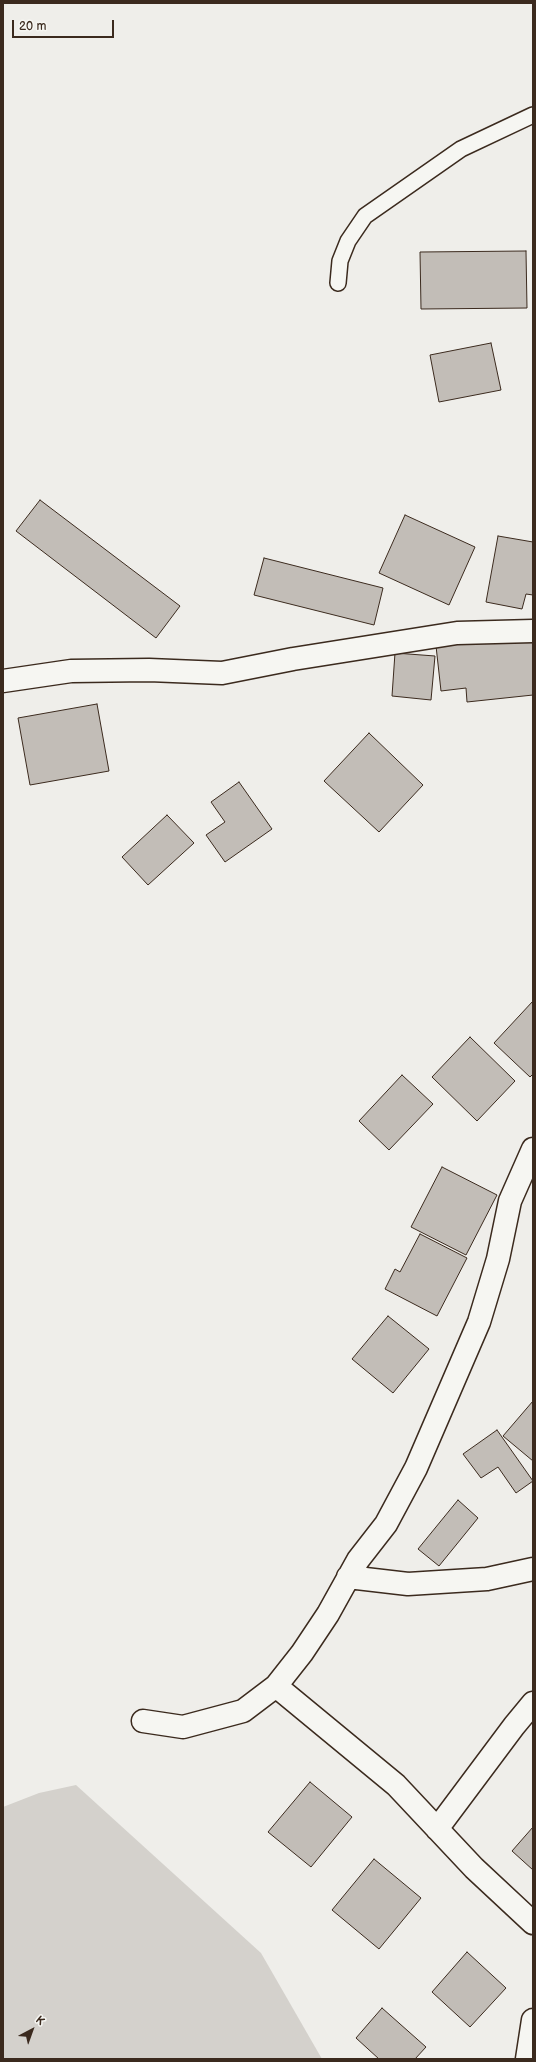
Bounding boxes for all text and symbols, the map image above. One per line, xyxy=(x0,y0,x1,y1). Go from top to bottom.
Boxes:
scale bar xyxy=(14,12,116,38)
text: 20 m xyxy=(19,19,46,34)
north arrow xyxy=(12,2010,52,2050)
text: K xyxy=(33,2013,47,2028)

